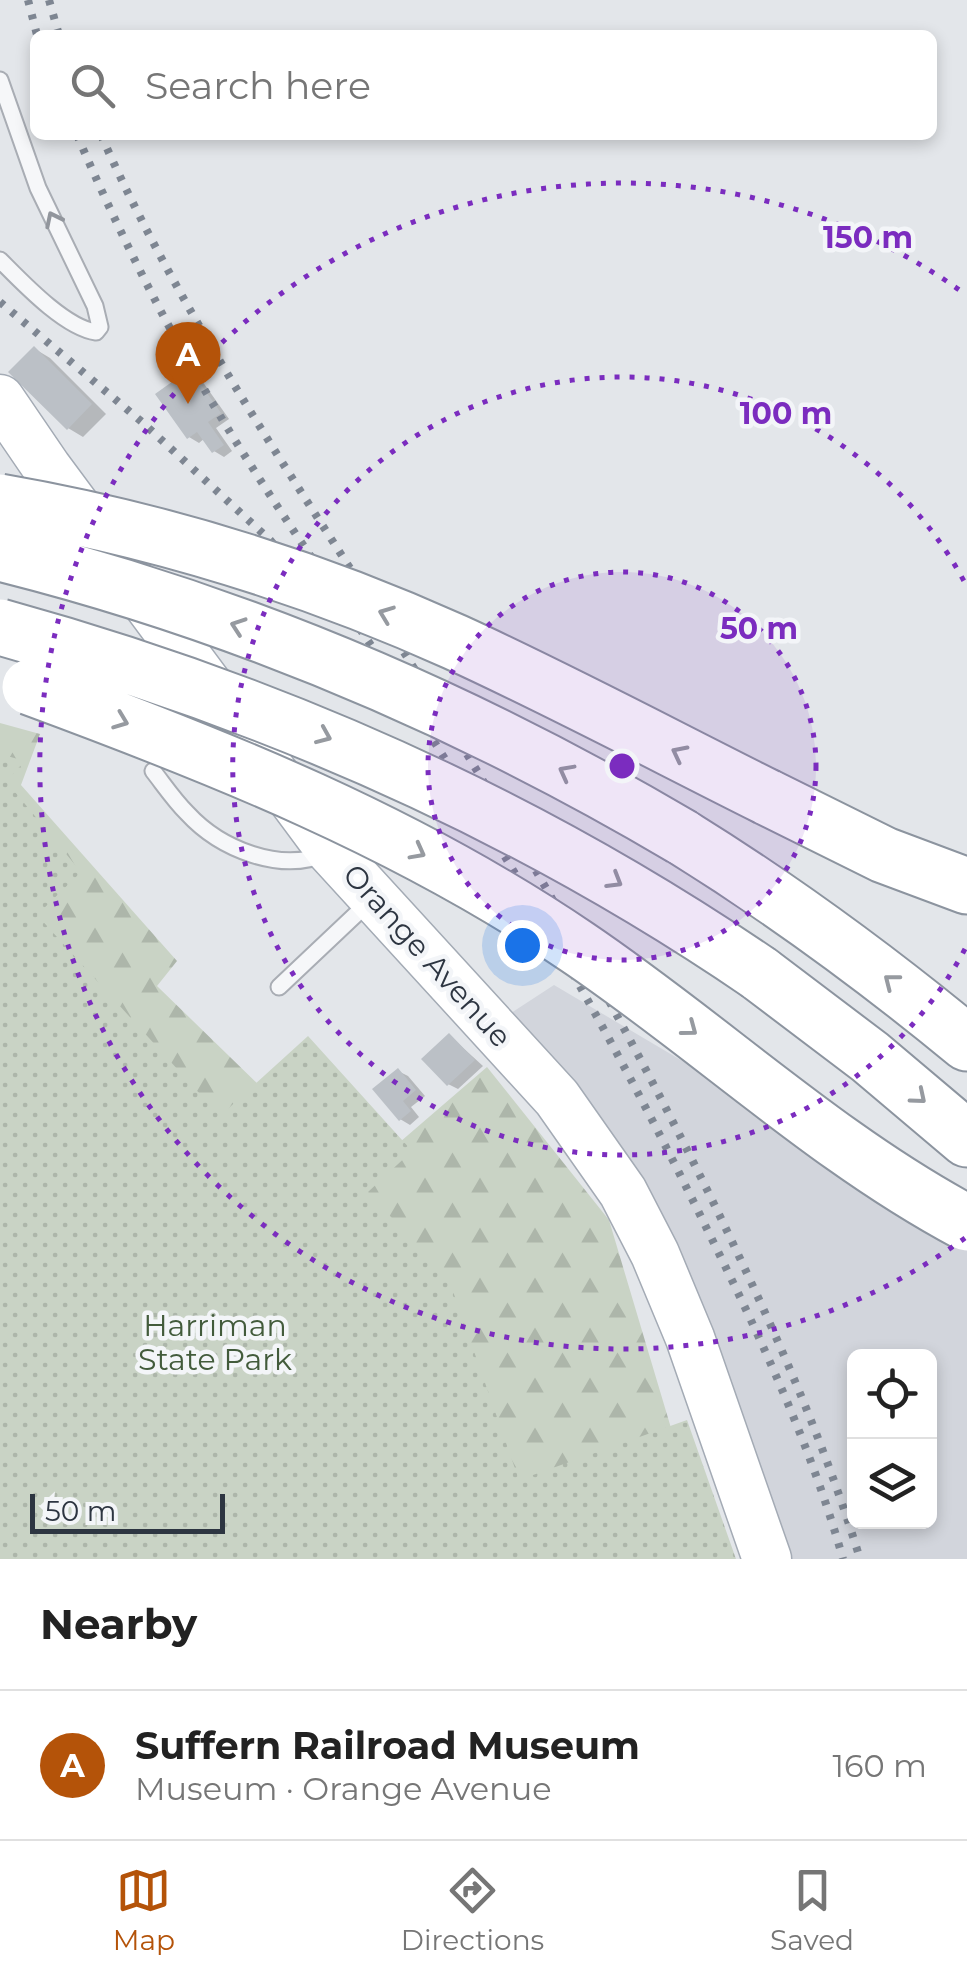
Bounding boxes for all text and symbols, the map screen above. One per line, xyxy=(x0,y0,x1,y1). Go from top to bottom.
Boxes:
search box xyxy=(30,30,937,140)
icon: search xyxy=(65,58,120,113)
text: Search here xyxy=(145,62,371,109)
one-way arrow xyxy=(45,211,65,229)
text: 150 m xyxy=(823,219,913,256)
pin: A xyxy=(156,322,220,404)
text: 100 m xyxy=(740,395,832,432)
one-way arrow xyxy=(378,605,396,625)
text: 50 m xyxy=(720,610,798,647)
one-way arrow xyxy=(230,617,247,638)
one-way arrow xyxy=(111,709,129,729)
one-way arrow xyxy=(314,724,332,744)
one-way arrow xyxy=(672,746,690,766)
centre of rings xyxy=(604,748,640,784)
one-way arrow xyxy=(559,765,577,784)
one-way arrow xyxy=(408,840,426,859)
street label: Orange Avenue xyxy=(335,856,519,1055)
one-way arrow xyxy=(604,869,622,888)
your location xyxy=(497,920,548,971)
one-way arrow xyxy=(884,976,902,993)
one-way arrow xyxy=(679,1018,697,1035)
one-way arrow xyxy=(907,1086,926,1104)
park label: Harriman State Park xyxy=(138,1307,292,1378)
map controls xyxy=(847,1349,937,1529)
button: locate xyxy=(847,1349,937,1439)
button: layers xyxy=(847,1439,937,1529)
scale bar xyxy=(30,1489,225,1534)
text: 50 m xyxy=(45,1494,116,1528)
text: Nearby xyxy=(40,1598,197,1650)
text: Suffern Railroad Museum xyxy=(135,1722,640,1769)
text: A xyxy=(60,1746,85,1785)
text: 160 m xyxy=(832,1746,927,1785)
text: Museum · Orange Avenue xyxy=(135,1769,552,1808)
tab: Map xyxy=(113,1863,175,1957)
tab: Directions xyxy=(401,1863,544,1957)
tab: Saved xyxy=(770,1863,854,1957)

